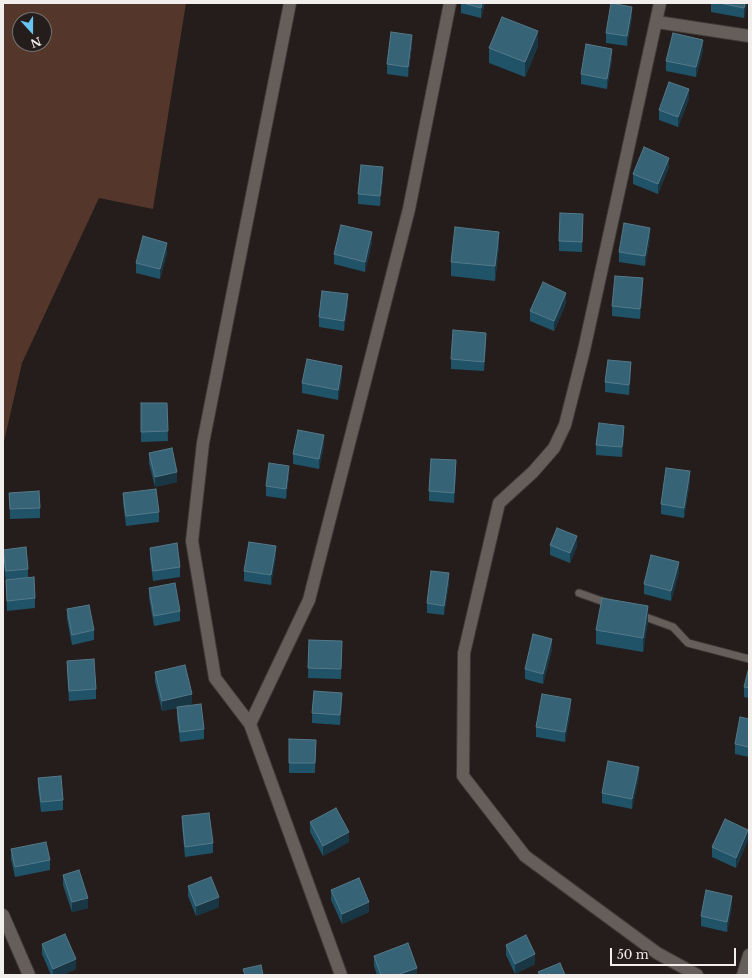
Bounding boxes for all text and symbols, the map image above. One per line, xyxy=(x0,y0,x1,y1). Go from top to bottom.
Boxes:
north arrow xyxy=(12,12,52,52)
text: N xyxy=(29,34,43,51)
scale bar xyxy=(612,940,738,966)
text: 50 m xyxy=(617,947,649,962)

